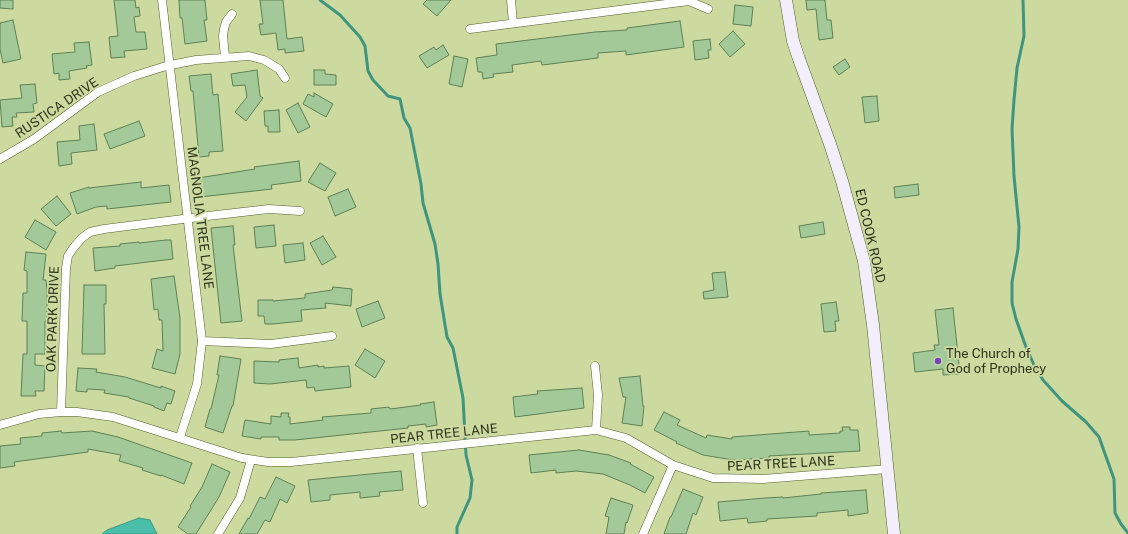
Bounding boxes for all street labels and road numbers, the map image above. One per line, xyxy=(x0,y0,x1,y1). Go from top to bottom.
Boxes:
street label: RUSTICA DRIVE xyxy=(12,74,102,142)
street label: MAGNOLIA TREE LANE xyxy=(184,146,216,290)
street label: ED COOK ROAD xyxy=(852,187,888,285)
street label: OAK PARK DRIVE xyxy=(43,266,63,372)
street label: PEAR TREE LANE xyxy=(389,421,499,447)
street label: PEAR TREE LANE xyxy=(727,453,835,475)

